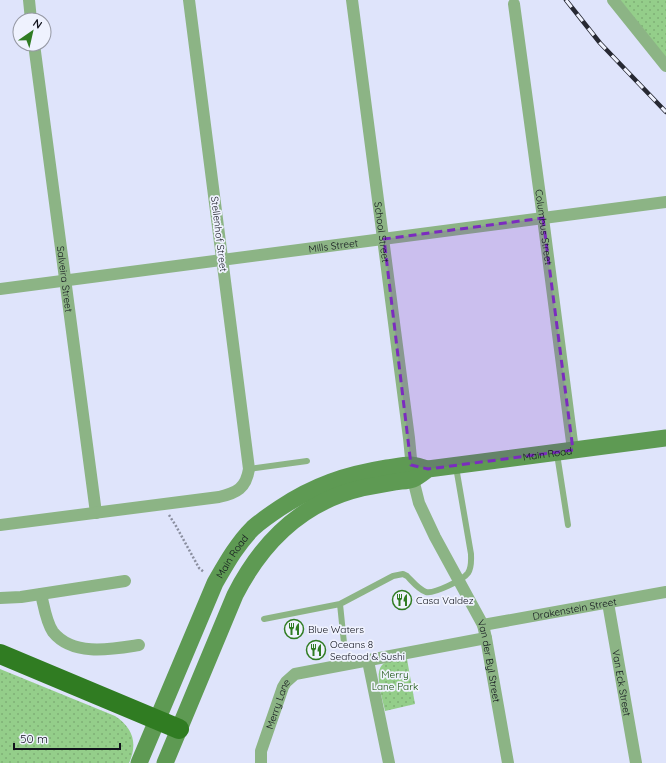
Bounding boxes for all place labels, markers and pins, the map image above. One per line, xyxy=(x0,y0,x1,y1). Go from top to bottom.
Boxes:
restaurant icon: Casa Valdez xyxy=(391,589,413,611)
place label: Casa Valdez xyxy=(416,594,474,607)
restaurant icon: Blue Waters xyxy=(283,618,305,640)
place label: Blue Waters xyxy=(308,623,364,636)
place label: Oceans 8 Seafood & Sushi xyxy=(330,638,405,663)
restaurant icon: Oceans 8 Seafood & Sushi xyxy=(305,639,327,661)

